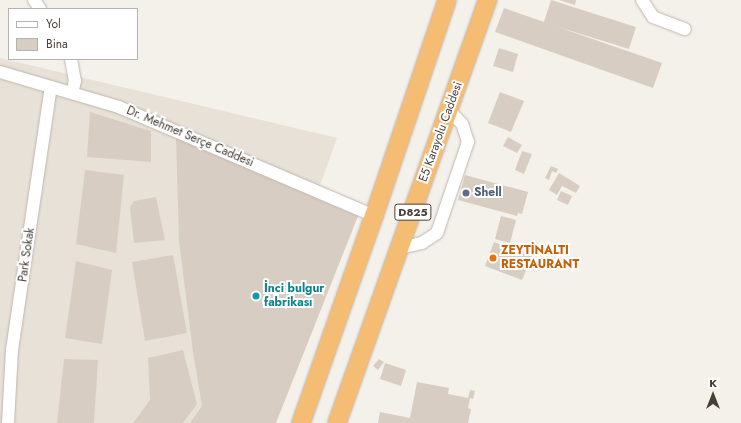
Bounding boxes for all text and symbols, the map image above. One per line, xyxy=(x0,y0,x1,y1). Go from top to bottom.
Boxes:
legend xyxy=(8,8,138,60)
text: Yol xyxy=(46,15,61,33)
text: Bina xyxy=(46,35,68,53)
street label: E5 Karayolu Caddesi xyxy=(416,80,466,184)
street label: Dr. Mehmet Serçe Caddesi xyxy=(124,104,256,170)
place label: Shell xyxy=(474,186,502,200)
marker: Shell xyxy=(461,188,471,198)
road number: D825 xyxy=(394,203,432,221)
street label: Park Sokak xyxy=(16,227,38,283)
place label: ZEYTİNALTI RESTAURANT xyxy=(501,244,579,272)
marker: ZEYTİNALTI RESTAURANT xyxy=(488,253,498,263)
place label: İnci bulgur fabrikası xyxy=(264,282,324,310)
marker: İnci bulgur fabrikası xyxy=(251,291,261,301)
north arrow xyxy=(693,375,733,415)
text: K xyxy=(709,375,717,391)

